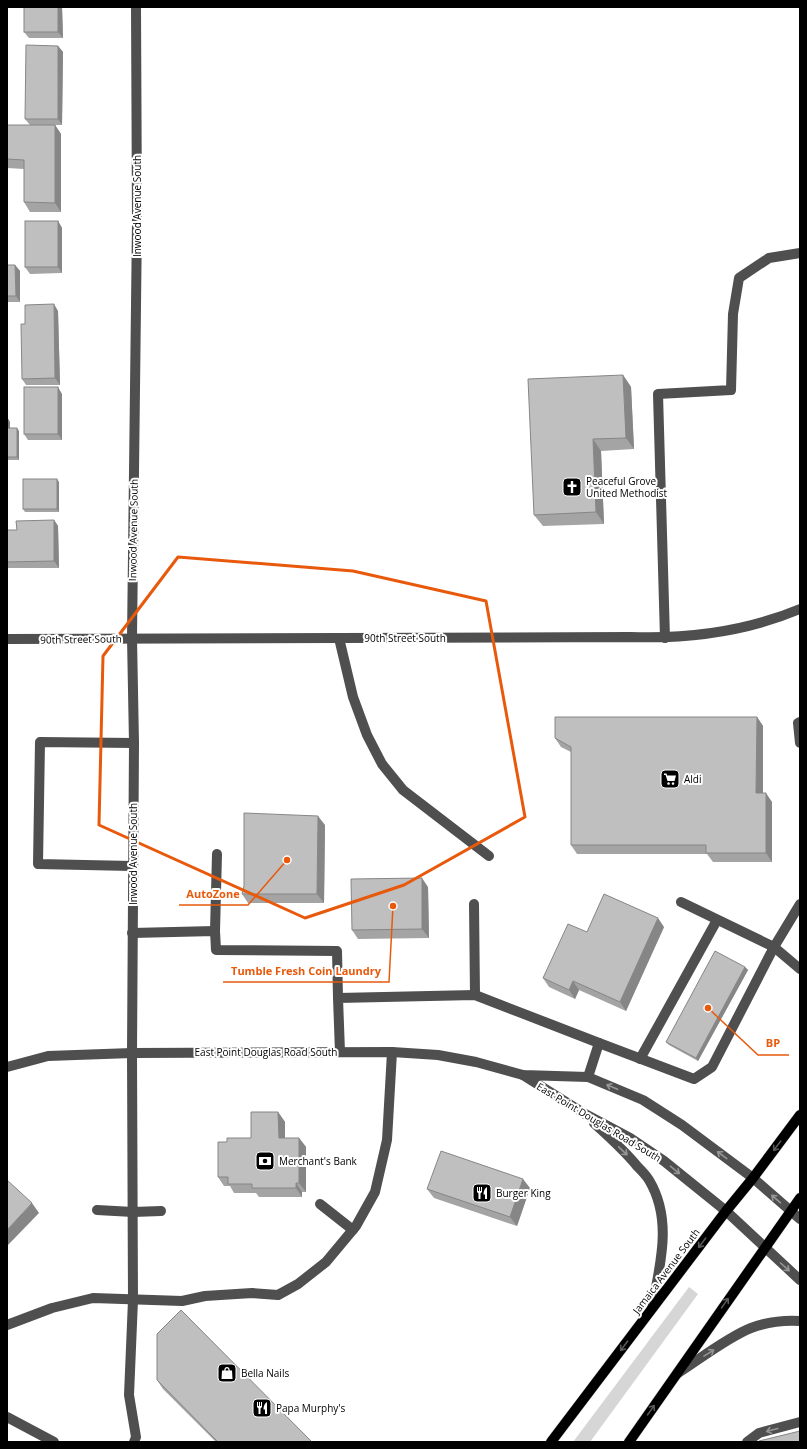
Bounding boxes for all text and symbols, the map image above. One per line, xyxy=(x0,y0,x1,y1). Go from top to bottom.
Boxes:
street label: Inwood Avenue South xyxy=(130,155,144,257)
place label: Peaceful Grove United Methodist xyxy=(586,474,668,500)
church icon: Peaceful Grove United Methodist xyxy=(561,476,583,498)
street label: Inwood Avenue South xyxy=(125,479,141,581)
street label: 90th Street South xyxy=(40,631,122,647)
street label: 90th Street South xyxy=(364,631,446,645)
supermarket icon: Aldi xyxy=(659,768,681,790)
place label: Aldi xyxy=(684,772,702,786)
street label: Inwood Avenue South xyxy=(126,803,140,905)
callout: AutoZone xyxy=(179,882,248,905)
text: AutoZone xyxy=(186,886,240,901)
callout: Tumble Fresh Coin Laundry xyxy=(223,959,389,982)
text: Tumble Fresh Coin Laundry xyxy=(231,963,382,978)
callout: BP xyxy=(758,1032,789,1055)
text: BP xyxy=(766,1035,780,1050)
street label: East Point Douglas Road South xyxy=(195,1045,337,1059)
street label: East Point Douglas Road South xyxy=(534,1079,664,1165)
one-way arrow xyxy=(606,1083,618,1090)
one-way arrow xyxy=(772,1140,781,1151)
one-way arrow xyxy=(618,1146,628,1155)
bank icon: Merchant's Bank xyxy=(254,1150,276,1172)
one-way arrow xyxy=(716,1151,727,1159)
place label: Merchant's Bank xyxy=(279,1154,358,1168)
one-way arrow xyxy=(670,1165,681,1174)
restaurant icon: Burger King xyxy=(471,1182,493,1204)
place label: Burger King xyxy=(496,1186,551,1200)
one-way arrow xyxy=(771,1194,782,1203)
street label: Jamaica Avenue South xyxy=(629,1226,703,1317)
one-way arrow xyxy=(698,1237,707,1248)
one-way arrow xyxy=(780,1262,790,1272)
one-way arrow xyxy=(721,1298,729,1309)
one-way arrow xyxy=(620,1341,628,1352)
one-way arrow xyxy=(703,1349,714,1357)
shop icon: Bella Nails xyxy=(216,1362,238,1384)
place label: Bella Nails xyxy=(241,1366,289,1380)
restaurant icon: Papa Murphy's xyxy=(251,1397,273,1419)
place label: Papa Murphy's xyxy=(276,1401,346,1415)
one-way arrow xyxy=(647,1405,655,1416)
one-way arrow xyxy=(766,1426,779,1434)

